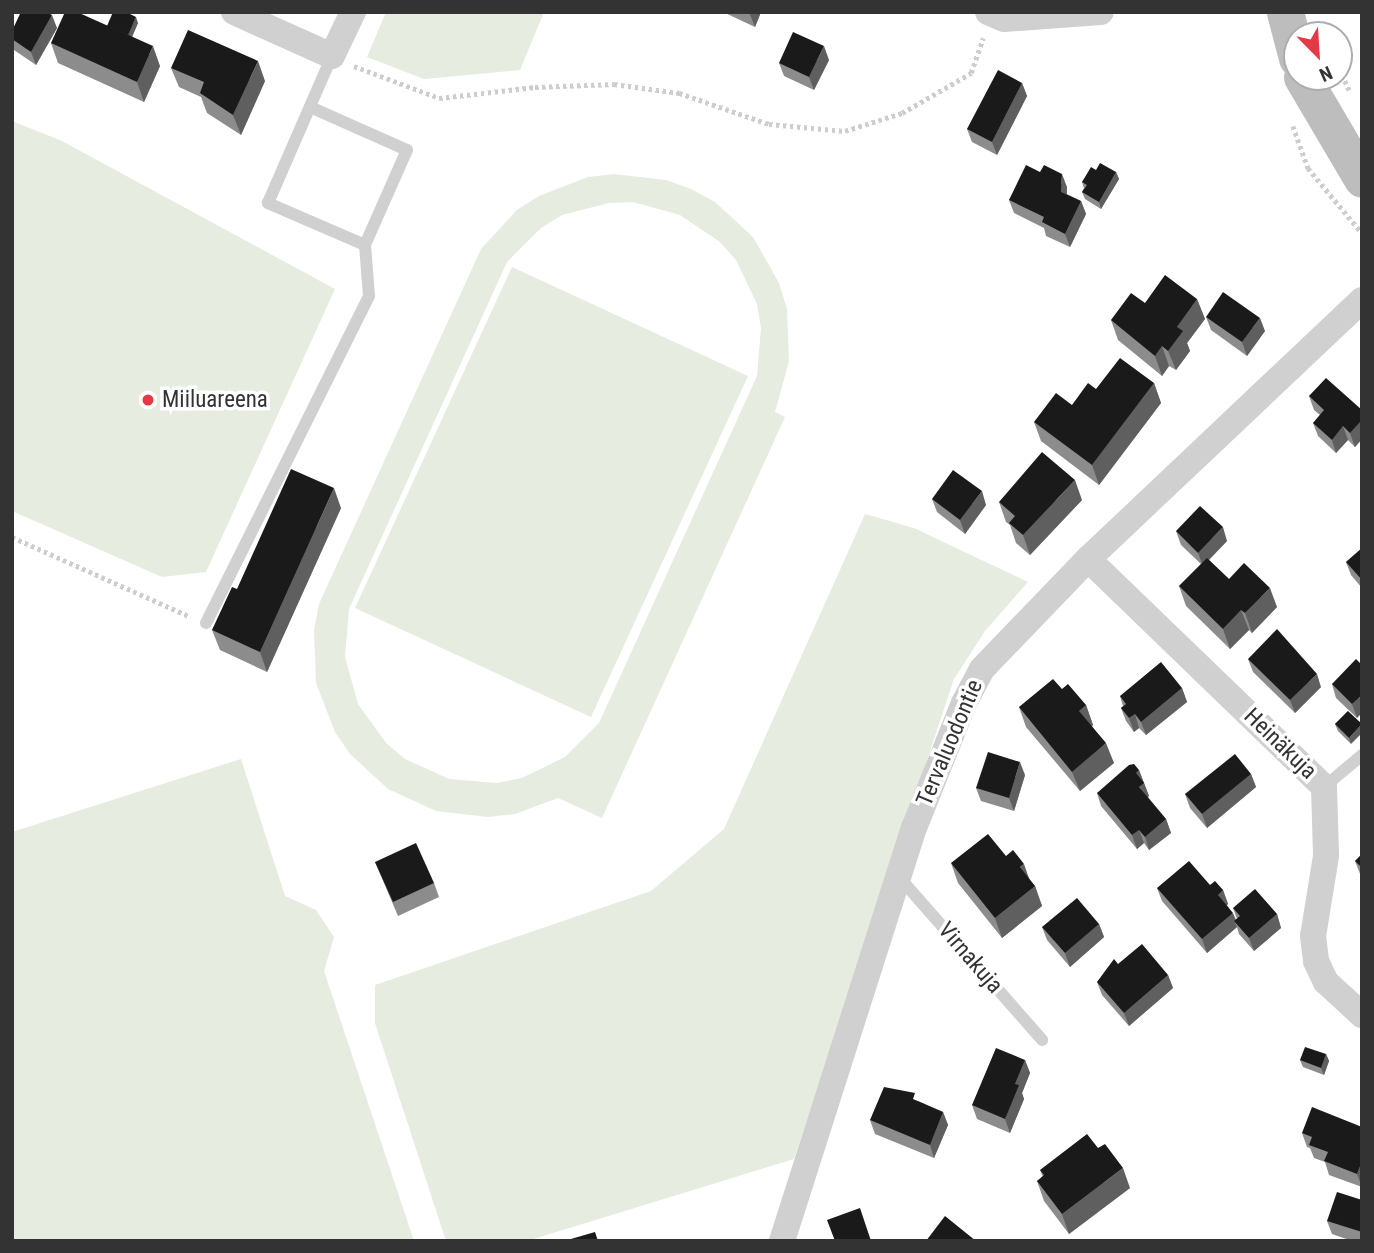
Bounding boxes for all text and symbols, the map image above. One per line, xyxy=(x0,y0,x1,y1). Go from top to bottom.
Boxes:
north arrow xyxy=(1283,21,1353,91)
text: N xyxy=(1316,61,1336,87)
place label: Miiluareena xyxy=(162,386,268,414)
marker: Miiluareena xyxy=(140,392,156,408)
street label: Tervaluodontie xyxy=(911,676,989,810)
street label: Heinäkuja xyxy=(1238,703,1322,785)
street label: Virnakuja xyxy=(932,917,1008,999)

